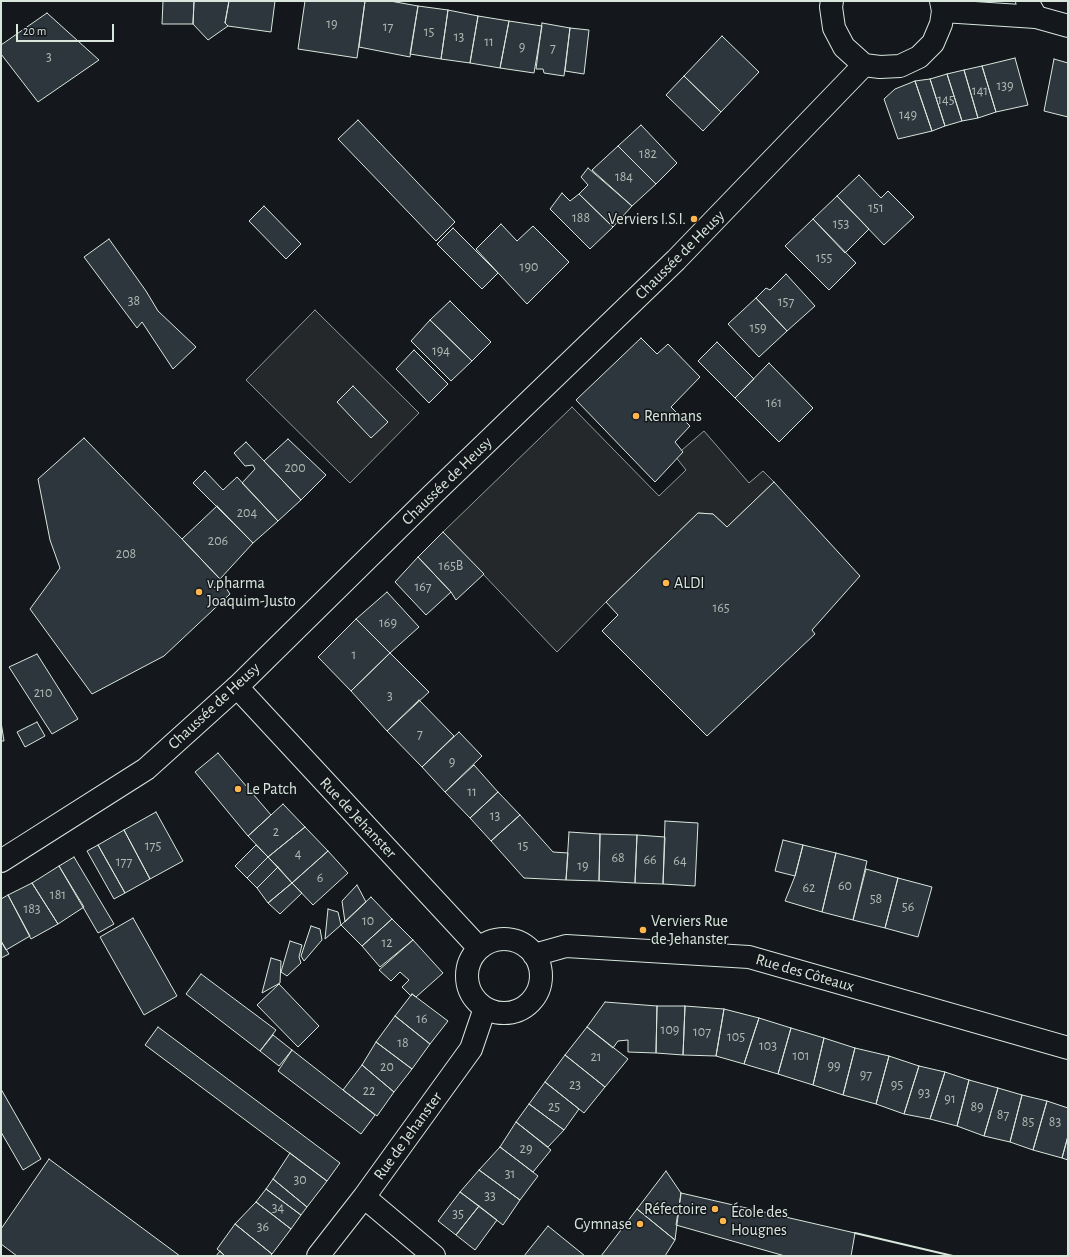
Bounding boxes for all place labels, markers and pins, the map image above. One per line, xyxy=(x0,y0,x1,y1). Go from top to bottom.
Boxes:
place label: Verviers I.S.I. xyxy=(608,209,686,229)
marker: Verviers I.S.I. xyxy=(689,214,699,224)
place label: Renmans xyxy=(644,406,702,426)
marker: Renmans xyxy=(631,411,641,421)
place label: v.pharma Joaquim-Justo xyxy=(207,573,296,611)
place label: ALDI xyxy=(674,573,705,593)
marker: ALDI xyxy=(661,578,671,588)
marker: v.pharma Joaquim-Justo xyxy=(194,587,204,597)
place label: Le Patch xyxy=(246,779,297,799)
marker: Le Patch xyxy=(233,784,243,794)
place label: Verviers Rue de Jehanster xyxy=(651,911,728,949)
marker: Verviers Rue de Jehanster xyxy=(638,925,648,935)
place label: Réfectoire xyxy=(644,1199,707,1219)
place label: École des Hougnes xyxy=(731,1202,788,1240)
marker: Réfectoire xyxy=(710,1204,720,1214)
place label: Gymnase xyxy=(574,1214,632,1234)
marker: École des Hougnes xyxy=(718,1216,728,1226)
marker: Gymnase xyxy=(635,1219,645,1229)

